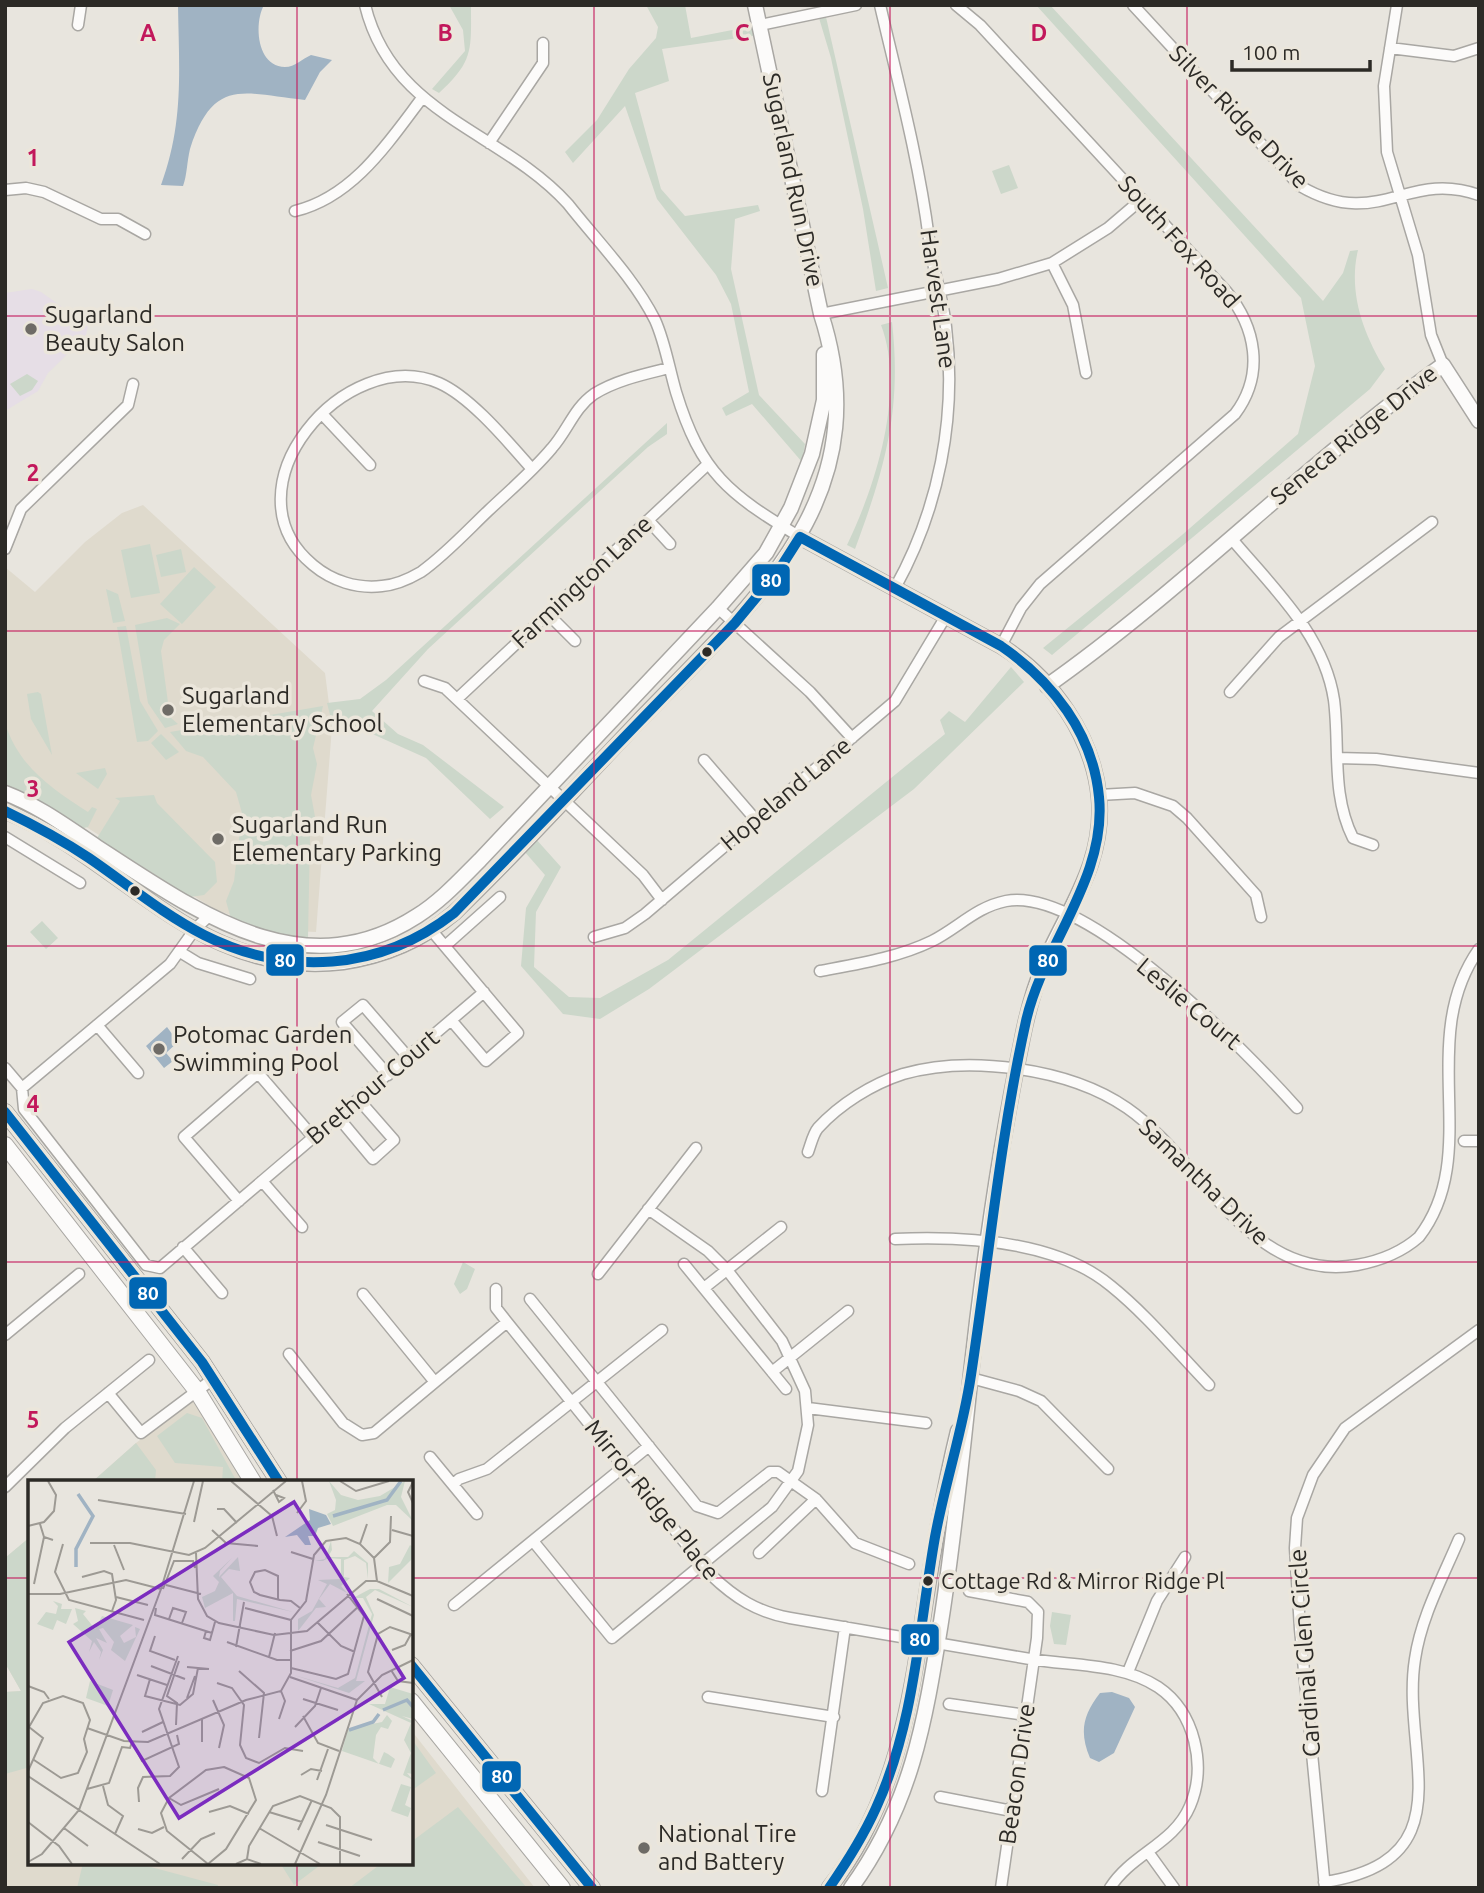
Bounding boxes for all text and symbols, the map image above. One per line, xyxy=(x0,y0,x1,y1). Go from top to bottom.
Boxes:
text: A xyxy=(140,20,156,45)
text: B xyxy=(437,20,453,45)
text: C xyxy=(735,20,750,45)
text: D xyxy=(1031,20,1047,45)
scale bar xyxy=(1232,28,1370,72)
street label: Silver Ridge Drive xyxy=(1164,40,1314,194)
text: 100 m xyxy=(1242,40,1300,64)
street label: Sugarland Run Drive xyxy=(758,70,829,289)
text: 1 xyxy=(27,145,39,170)
street label: South Fox Road xyxy=(1113,170,1246,313)
street label: Harvest Lane xyxy=(915,227,962,370)
place label: Sugarland Beauty Salon xyxy=(45,301,185,356)
marker: Sugarland Beauty Salon xyxy=(23,321,39,337)
street label: Seneca Ridge Drive xyxy=(1265,359,1442,510)
text: 2 xyxy=(27,460,39,485)
street label: Farmington Lane xyxy=(506,510,657,653)
line badge: 80 xyxy=(751,563,791,597)
text: 80 xyxy=(760,569,782,591)
unlabelled marker xyxy=(700,645,714,659)
place label: Sugarland Elementary School xyxy=(182,682,383,737)
marker: Sugarland Elementary School xyxy=(160,702,176,718)
street label: Hopeland Lane xyxy=(715,731,856,856)
text: 3 xyxy=(27,776,39,801)
place label: Sugarland Run Elementary Parking xyxy=(232,811,442,866)
marker: Sugarland Run Elementary Parking xyxy=(210,831,226,847)
unlabelled marker xyxy=(128,884,142,898)
line badge: 80 xyxy=(265,943,305,977)
line badge: 80 xyxy=(1028,944,1068,977)
text: 80 xyxy=(274,949,296,971)
text: 80 xyxy=(1037,949,1059,971)
street label: Leslie Court xyxy=(1132,952,1247,1055)
place label: Potomac Garden Swimming Pool xyxy=(173,1021,353,1076)
street label: Brethour Court xyxy=(301,1023,445,1150)
marker: Potomac Garden Swimming Pool xyxy=(151,1041,167,1057)
text: 4 xyxy=(27,1091,40,1116)
street label: Samantha Drive xyxy=(1134,1113,1275,1250)
line badge: 80 xyxy=(128,1276,168,1310)
text: 80 xyxy=(137,1282,159,1304)
text: 5 xyxy=(27,1407,39,1432)
street label: Mirror Ridge Place xyxy=(580,1414,725,1585)
inset map xyxy=(28,1480,413,1865)
street label: Cardinal Glen Circle xyxy=(1284,1548,1325,1758)
place label: Cottage Rd & Mirror Ridge Pl xyxy=(941,1568,1225,1593)
marker: Cottage Rd & Mirror Ridge Pl xyxy=(921,1574,935,1588)
line badge: 80 xyxy=(900,1623,940,1656)
text: 80 xyxy=(909,1628,931,1650)
street label: Beacon Drive xyxy=(993,1702,1040,1846)
line badge: 80 xyxy=(481,1760,522,1793)
text: 80 xyxy=(491,1765,513,1787)
place label: National Tire and Battery xyxy=(658,1820,797,1875)
marker: National Tire and Battery xyxy=(636,1840,652,1856)

